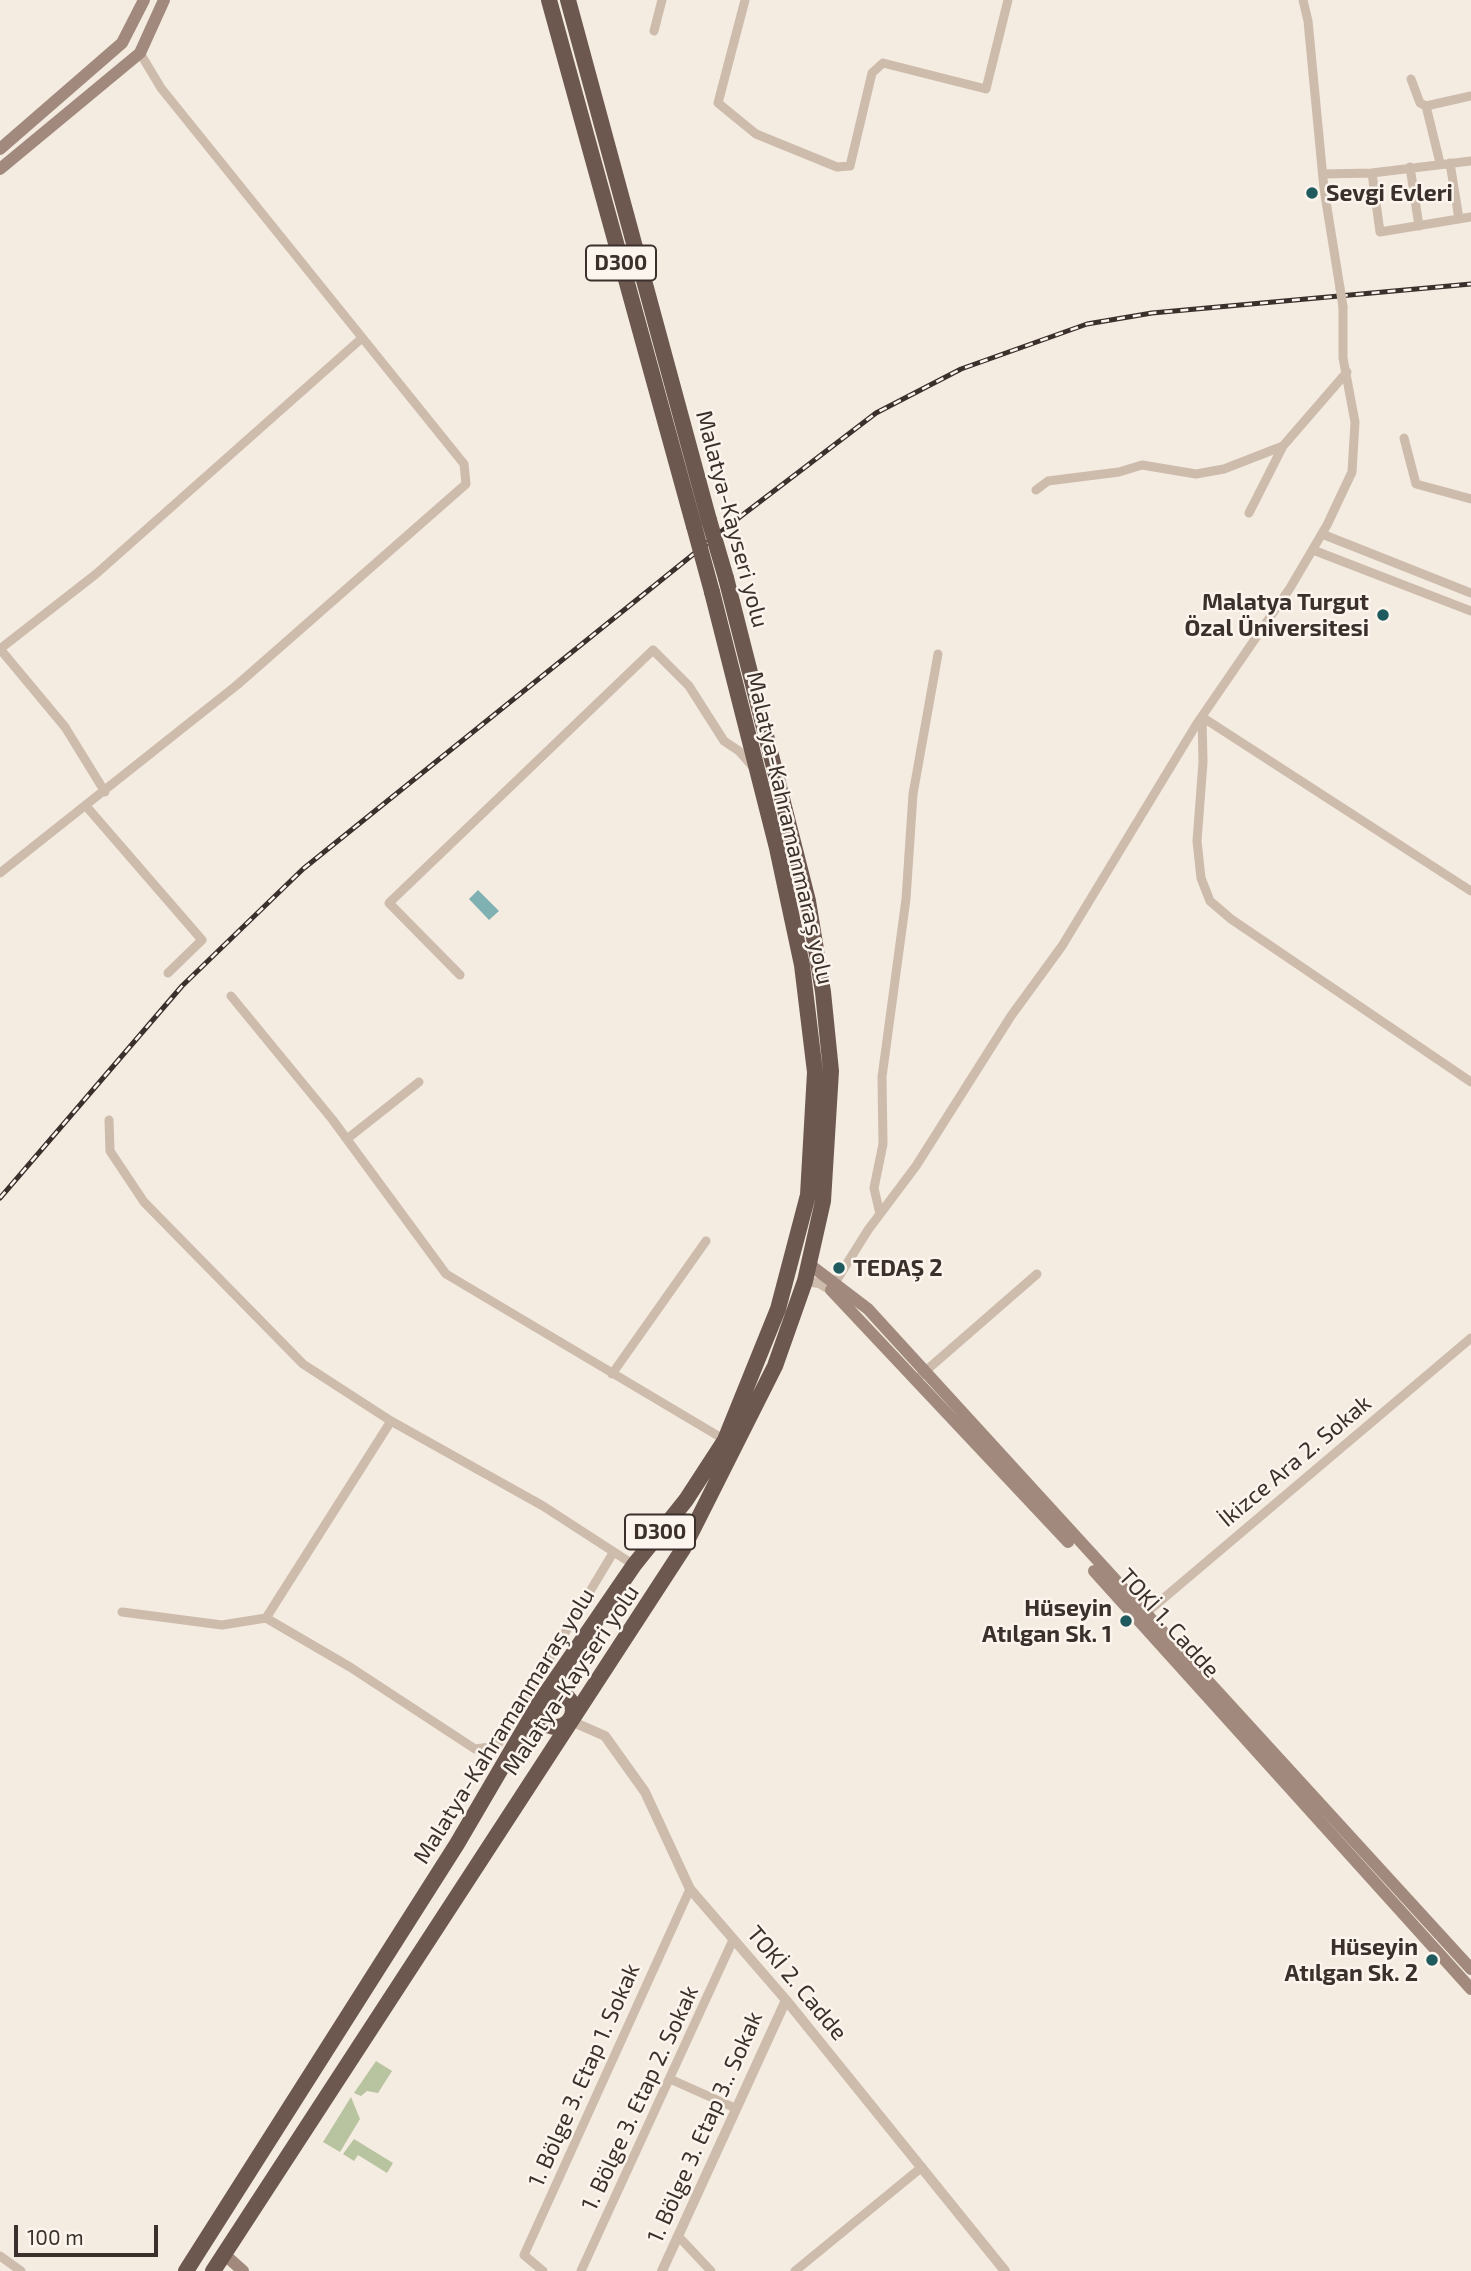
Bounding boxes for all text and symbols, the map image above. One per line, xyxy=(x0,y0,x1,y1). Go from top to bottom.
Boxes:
place label: Sevgi Evleri xyxy=(1326,179,1453,207)
marker: Sevgi Evleri xyxy=(1304,185,1320,201)
road number: D300 xyxy=(586,246,656,280)
street label: Malatya-Kayseri yolu xyxy=(690,407,774,631)
place label: Malatya Turgut Özal Üniversitesi xyxy=(1184,588,1369,642)
marker: Malatya Turgut Özal Üniversitesi xyxy=(1375,607,1391,623)
street label: Malatya-Kahramanmaraş yolu xyxy=(741,669,839,987)
place label: TEDAŞ 2 xyxy=(853,1254,943,1282)
marker: TEDAŞ 2 xyxy=(831,1260,847,1276)
street label: İkizce Ara 2. Sokak xyxy=(1213,1389,1377,1533)
road number: D300 xyxy=(625,1514,695,1550)
street label: TOKİ 1. Cadde xyxy=(1113,1563,1225,1683)
street label: Malatya-Kayseri yolu xyxy=(497,1580,645,1780)
street label: Malatya-Kahramanmaraş yolu xyxy=(407,1583,601,1869)
place label: Hüseyin Atılgan Sk. 1 xyxy=(982,1594,1112,1648)
marker: Hüseyin Atılgan Sk. 1 xyxy=(1118,1613,1134,1629)
street label: TOKİ 2. Cadde xyxy=(741,1920,853,2046)
place label: Hüseyin Atılgan Sk. 2 xyxy=(1285,1933,1418,1987)
marker: Hüseyin Atılgan Sk. 2 xyxy=(1424,1952,1440,1968)
street label: 1. Bölge 3. Etap 1. Sokak xyxy=(522,1959,646,2191)
street label: 1. Bölge 3. Etap 2. Sokak xyxy=(576,1981,704,2215)
street label: 1. Bölge 3. Etap 3.. Sokak xyxy=(641,2007,769,2247)
scale bar xyxy=(18,2212,161,2256)
text: 100 m xyxy=(27,2224,84,2249)

